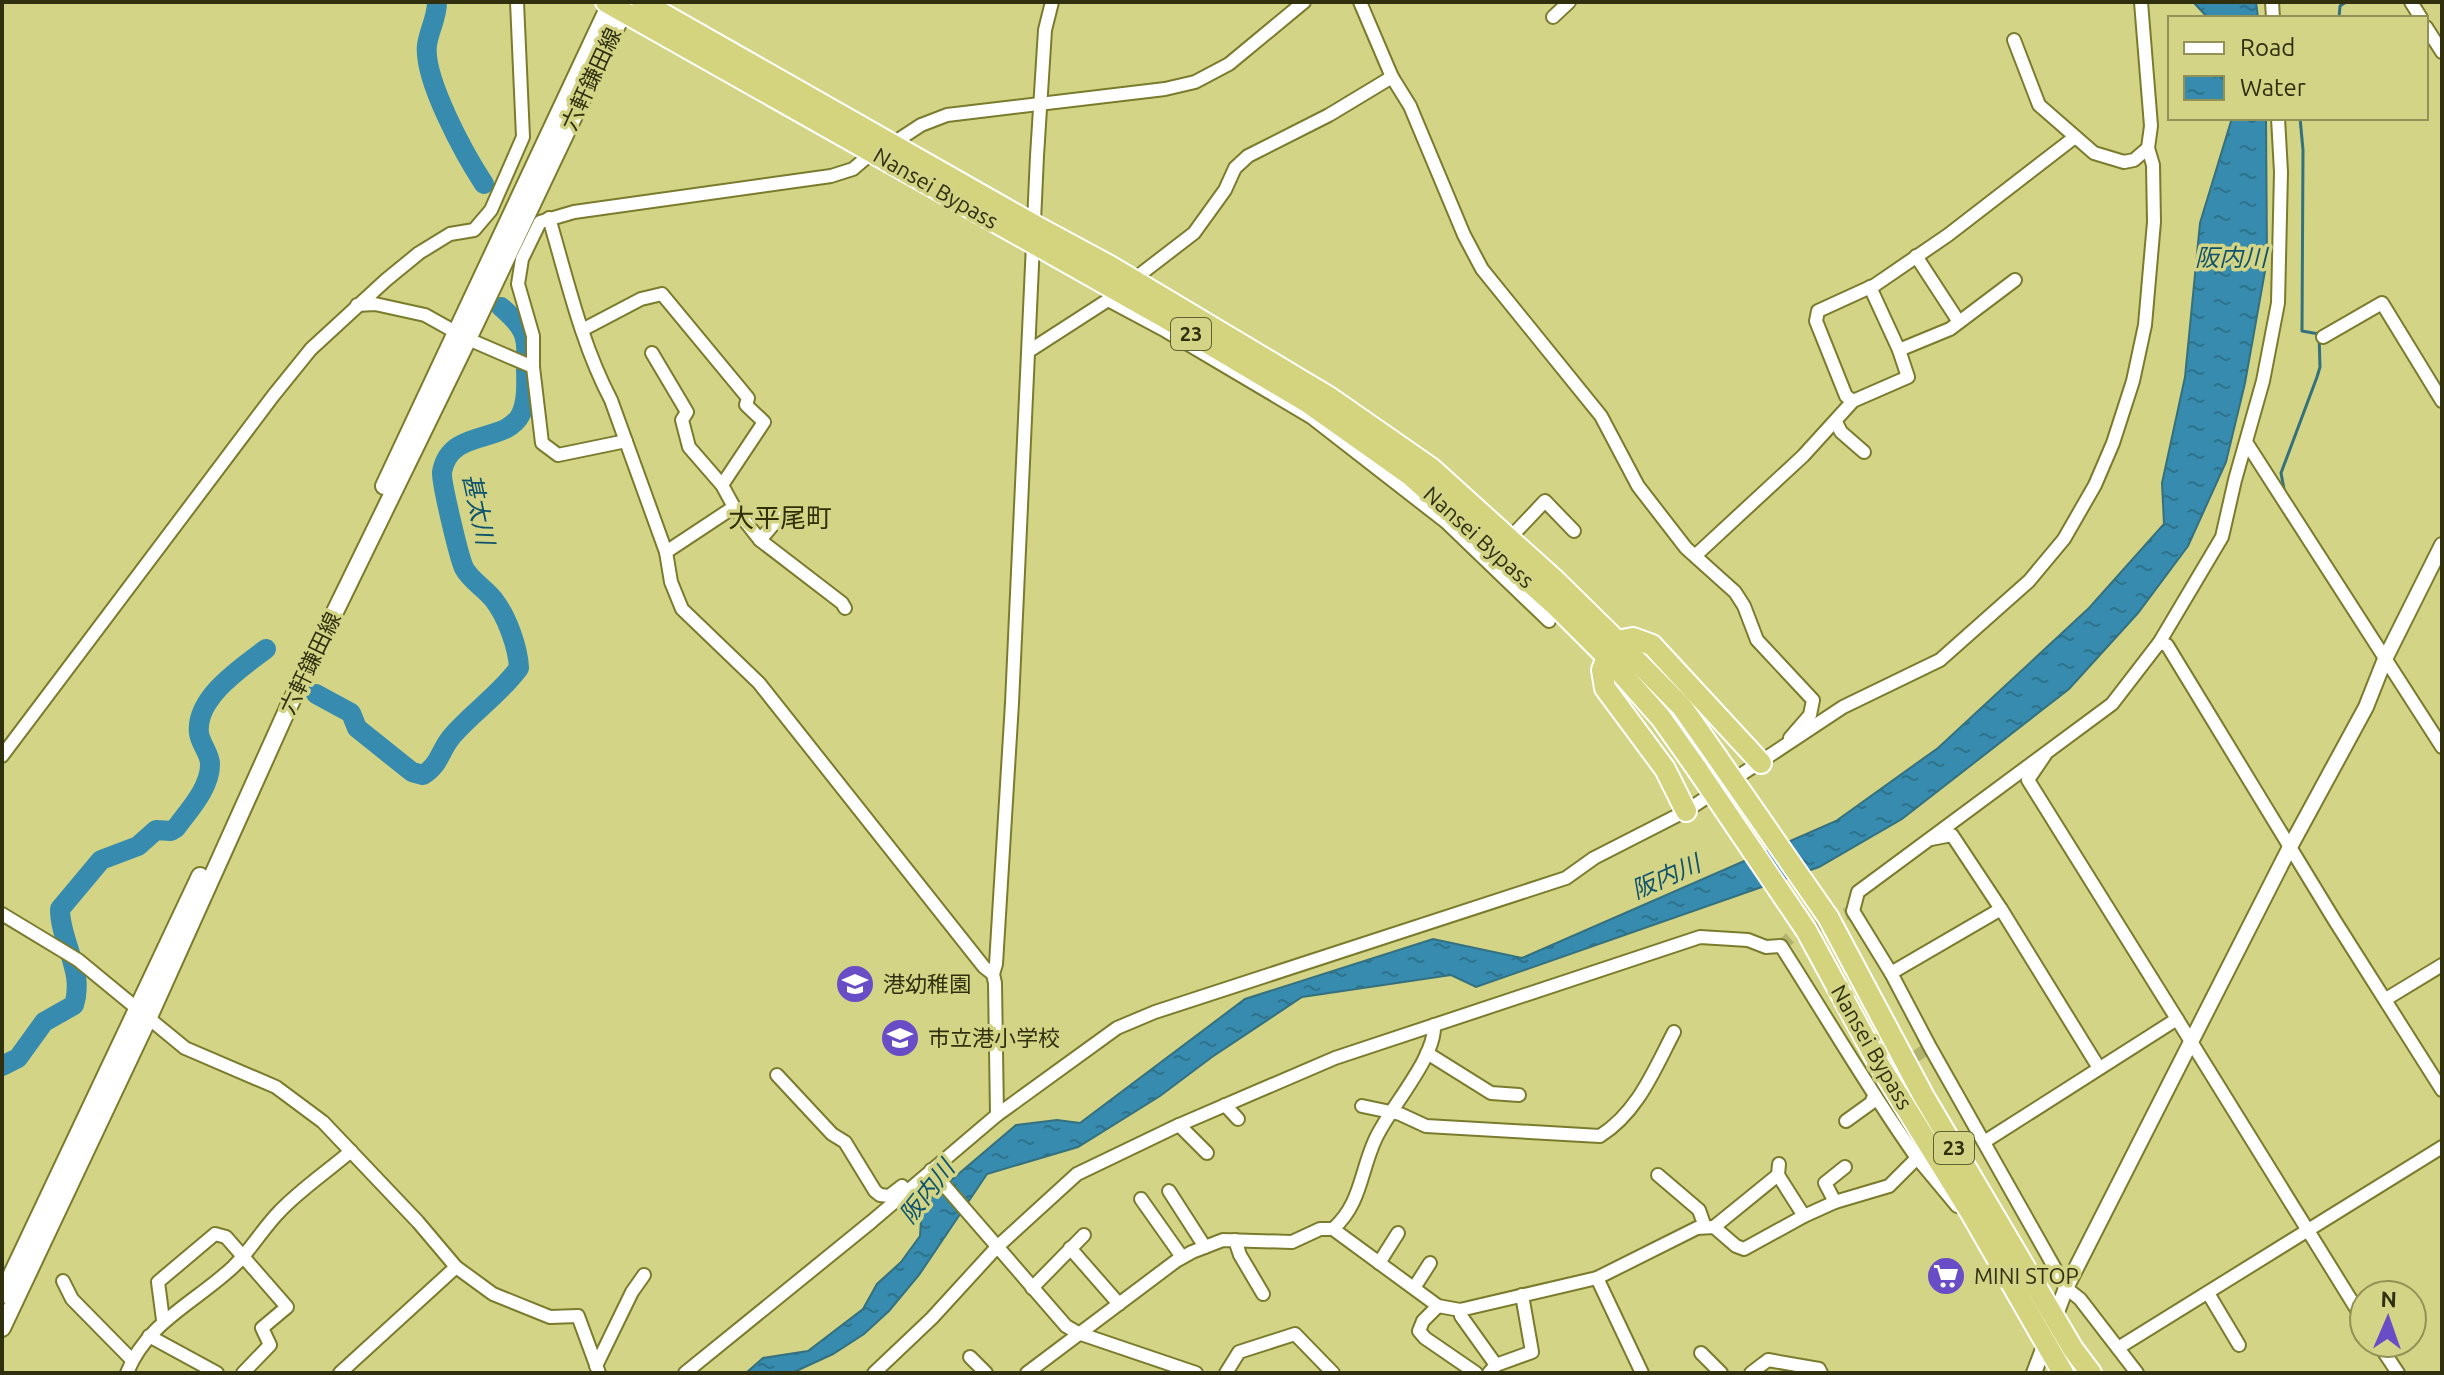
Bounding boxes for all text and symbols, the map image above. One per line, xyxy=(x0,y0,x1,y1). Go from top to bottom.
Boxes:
legend xyxy=(2168,16,2428,120)
street label: 六軒鎌田線 xyxy=(556,24,625,134)
text: Road xyxy=(2240,34,2295,61)
text: Water xyxy=(2240,74,2306,101)
street label: Nansei Bypass xyxy=(870,142,1003,233)
water label: 阪内川 xyxy=(2195,244,2270,271)
road number: 23 xyxy=(1171,318,1211,350)
water label: 甚太川 xyxy=(458,471,500,550)
street label: Nansei Bypass xyxy=(1419,481,1540,593)
district label: 大平尾町 xyxy=(728,503,832,532)
street label: 六軒鎌田線 xyxy=(274,608,345,718)
water label: 阪内川 xyxy=(1627,848,1707,904)
school or university icon: 港幼稚園 xyxy=(834,963,876,1005)
place label: 港幼稚園 xyxy=(883,971,971,996)
street label: Nansei Bypass xyxy=(1827,980,1918,1113)
school or university icon: 市立港小学校 xyxy=(879,1017,921,1059)
place label: 市立港小学校 xyxy=(928,1025,1060,1050)
road number: 23 xyxy=(1934,1132,1974,1164)
water label: 阪内川 xyxy=(894,1153,961,1228)
supermarket icon: MINI STOP xyxy=(1925,1255,1967,1297)
place label: MINI STOP xyxy=(1974,1263,2079,1288)
north arrow xyxy=(2348,1279,2428,1359)
text: N xyxy=(2380,1286,2397,1311)

